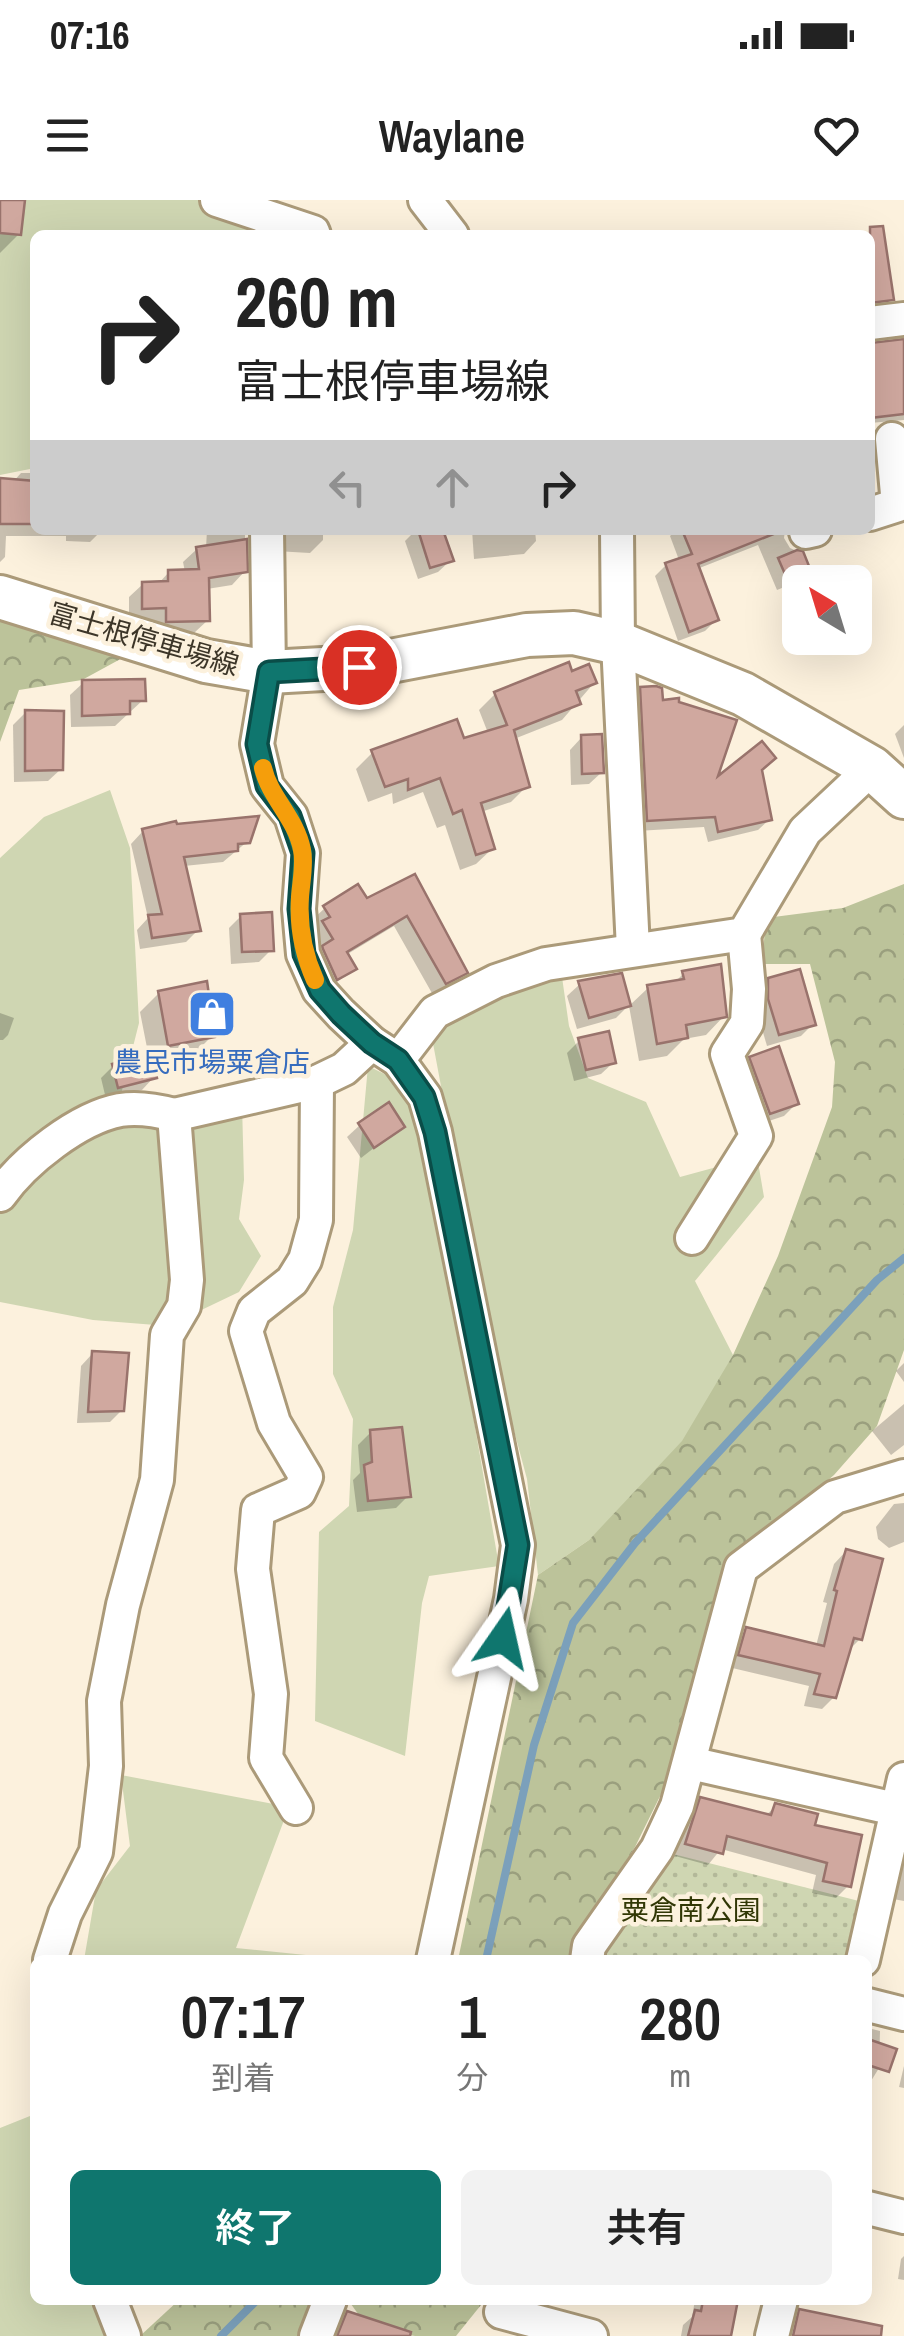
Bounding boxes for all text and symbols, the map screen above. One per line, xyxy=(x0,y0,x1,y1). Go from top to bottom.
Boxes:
text: 07:16 xyxy=(50,10,130,61)
text: Waylane xyxy=(379,105,525,166)
icon: menu xyxy=(40,108,95,163)
icon: heart xyxy=(809,108,864,163)
text: 260 m xyxy=(235,255,398,349)
icon: right xyxy=(70,270,200,400)
text: 富士根停車場線 xyxy=(235,350,550,411)
icon: left xyxy=(320,460,375,515)
icon: ahead xyxy=(425,460,480,515)
icon: right xyxy=(530,460,585,515)
north arrow xyxy=(782,565,872,655)
map controls xyxy=(782,565,872,655)
street label: 富士根停車場線 xyxy=(45,594,243,684)
pin xyxy=(317,625,402,710)
icon: arrive xyxy=(332,640,387,695)
shop icon: 農民市場粟倉店 xyxy=(186,988,238,1040)
place label: 農民市場粟倉店 xyxy=(114,1043,310,1081)
position arrow xyxy=(451,1586,555,1690)
park label: 粟倉南公園 xyxy=(621,1891,761,1929)
text: 07:17 xyxy=(181,1976,306,2057)
text: 1 xyxy=(459,1976,486,2057)
text: 280 xyxy=(639,1978,721,2059)
text: m xyxy=(669,2054,691,2097)
text: 到着 xyxy=(211,2056,275,2099)
text: 分 xyxy=(456,2056,488,2099)
button: 終了 xyxy=(70,2170,441,2285)
button: 共有 xyxy=(461,2170,832,2285)

